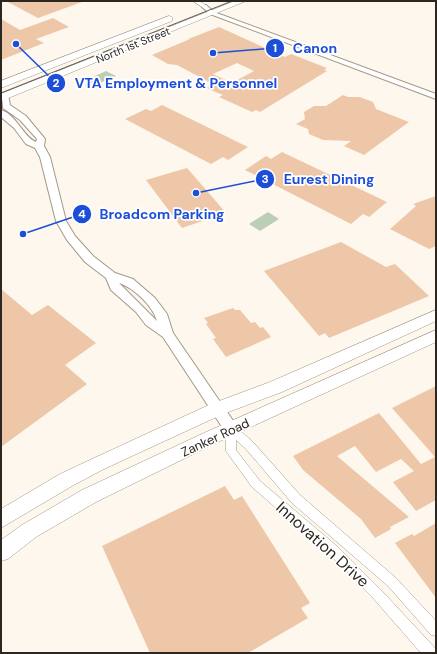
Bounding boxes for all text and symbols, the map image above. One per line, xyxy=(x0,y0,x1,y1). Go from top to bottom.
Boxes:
street label: North 1st Street xyxy=(94,24,172,66)
callout: Canon xyxy=(265,35,345,61)
text: Canon xyxy=(293,39,337,57)
text: 1 xyxy=(273,40,277,56)
callout: VTA Employment & Personnel xyxy=(46,70,285,96)
text: VTA Employment & Personnel xyxy=(75,74,277,92)
text: 2 xyxy=(53,75,60,91)
callout: Eurest Dining xyxy=(255,166,382,192)
text: Eurest Dining xyxy=(284,170,374,188)
text: 3 xyxy=(261,171,269,187)
callout: Broadcom Parking xyxy=(72,201,232,227)
text: Broadcom Parking xyxy=(100,205,224,223)
text: 4 xyxy=(78,206,86,222)
street label: Zanker Road xyxy=(178,414,252,461)
street label: Innovation Drive xyxy=(272,497,374,592)

